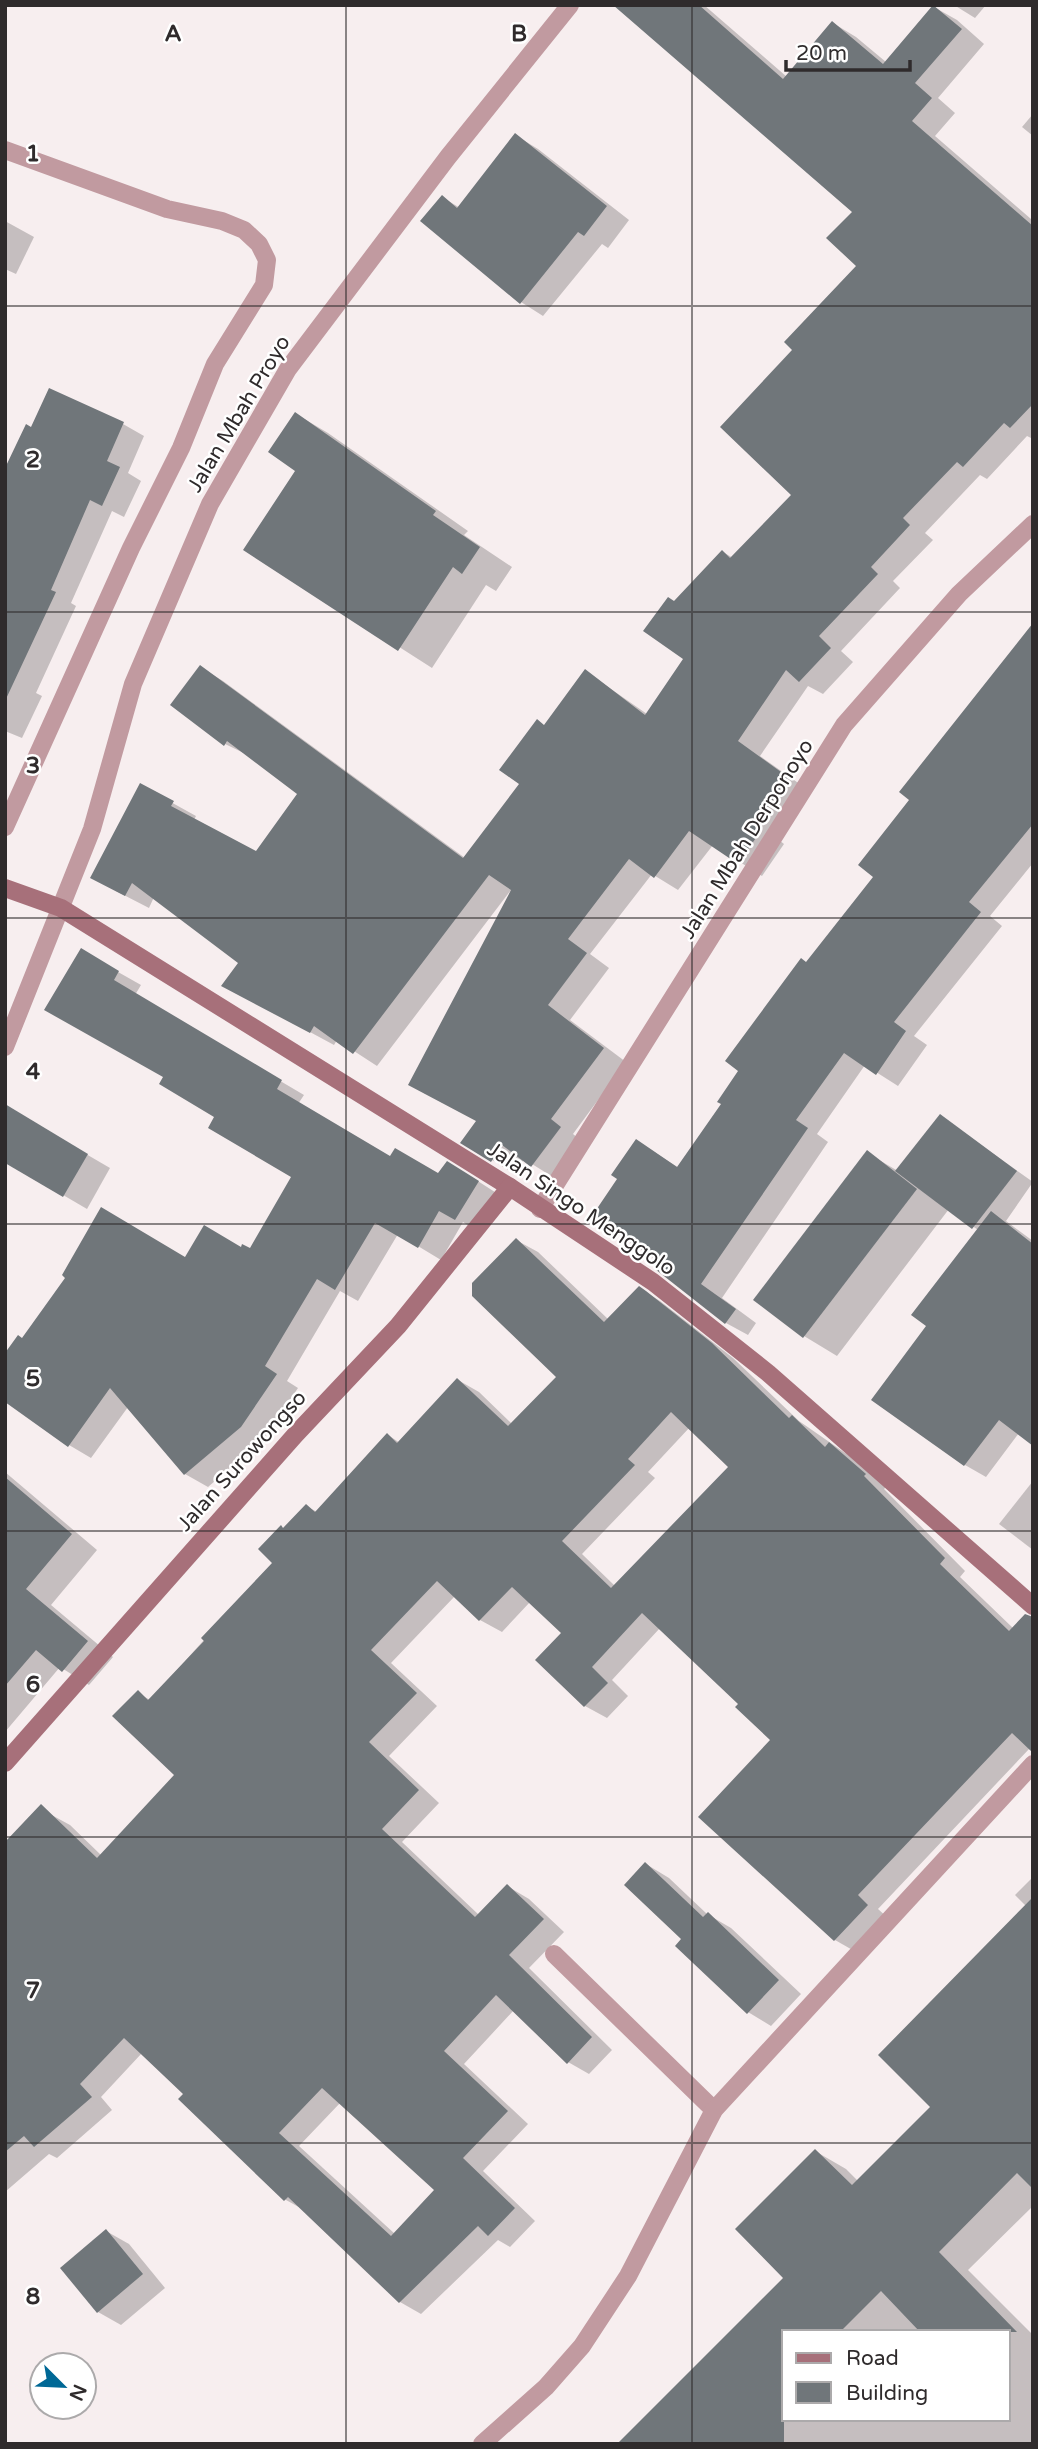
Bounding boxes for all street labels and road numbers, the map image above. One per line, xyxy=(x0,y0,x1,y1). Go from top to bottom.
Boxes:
street label: Jalan Mbah Proyo xyxy=(182,331,296,497)
street label: Jalan Mbah Derponoyo xyxy=(675,734,819,944)
street label: Jalan Singo Menggolo xyxy=(482,1137,680,1281)
street label: Jalan Surowongso xyxy=(172,1385,312,1537)

